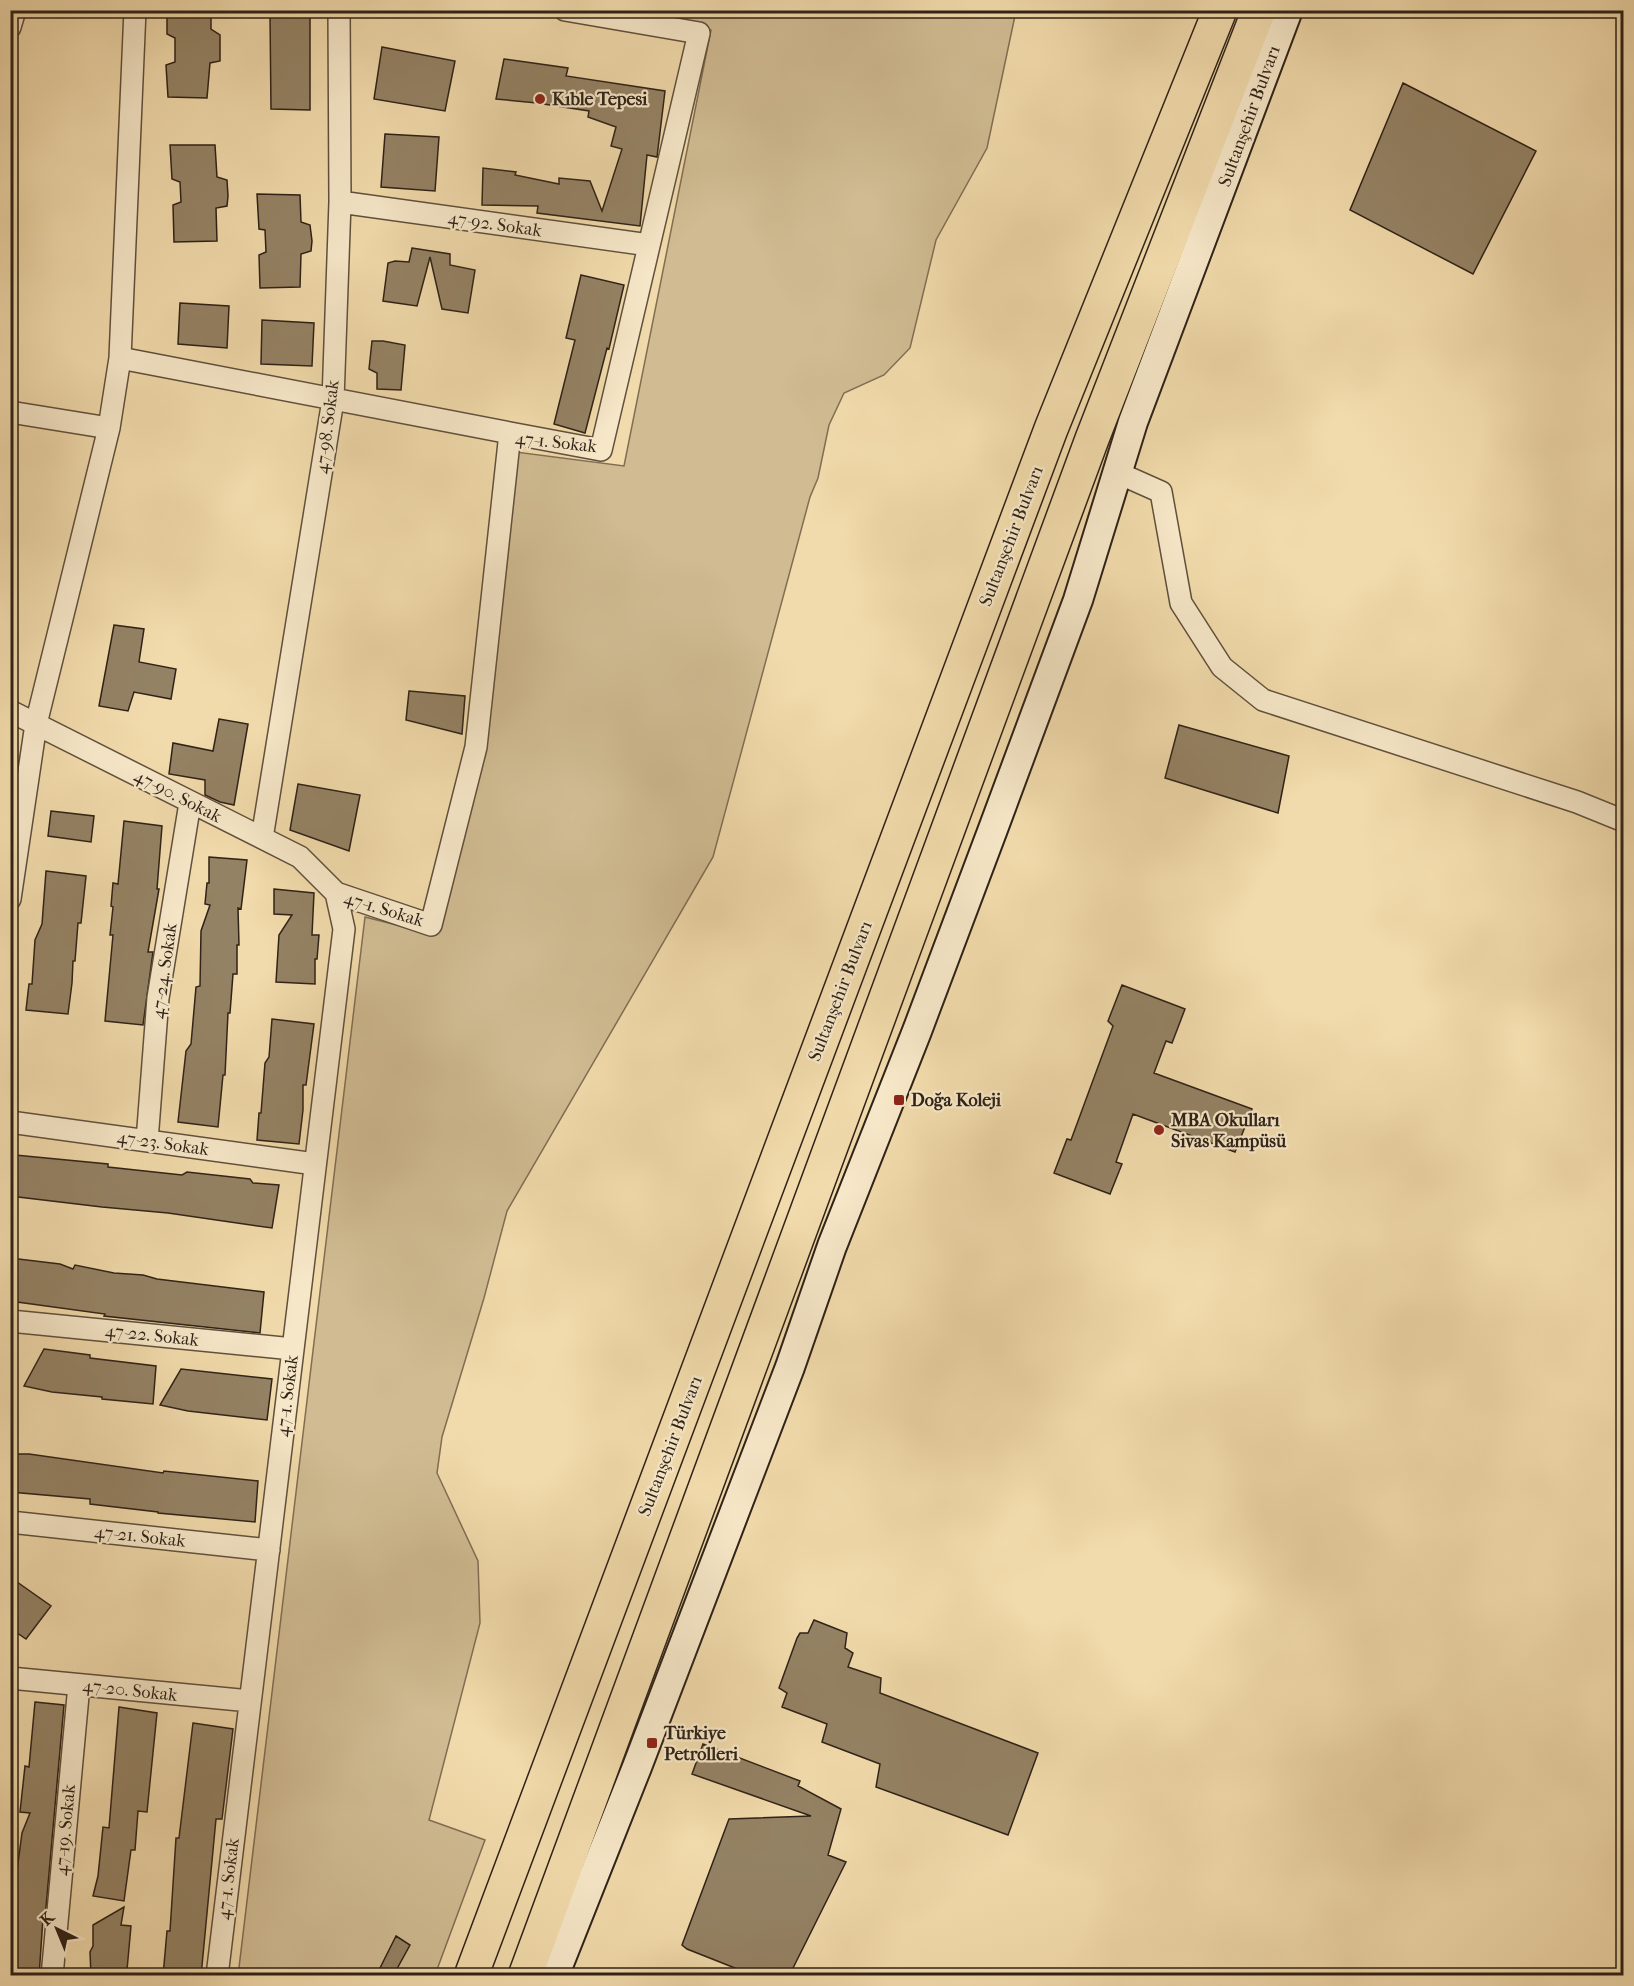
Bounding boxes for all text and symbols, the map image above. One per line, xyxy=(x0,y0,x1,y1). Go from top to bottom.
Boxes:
street label: Sultanşehir Bulvarı xyxy=(1214,42,1285,190)
place label: Kıble Tepesi xyxy=(552,89,648,110)
marker: Kıble Tepesi xyxy=(533,92,547,106)
street label: 47-92. Sokak xyxy=(447,208,544,242)
street label: 47-98. Sokak xyxy=(311,378,344,475)
street label: 47-1. Sokak xyxy=(514,428,599,457)
street label: Sultanşehir Bulvarı xyxy=(975,462,1048,609)
street label: 47-90. Sokak xyxy=(131,765,226,828)
street label: 47-1. Sokak xyxy=(341,887,427,932)
street label: Sultanşehir Bulvarı xyxy=(804,917,877,1064)
street label: 47-24. Sokak xyxy=(147,921,182,1020)
place label: Doğa Koleji xyxy=(911,1090,1002,1111)
marker: Doğa Koleji xyxy=(892,1093,906,1107)
place label: MBA Okulları Sivas Kampüsü xyxy=(1170,1110,1287,1152)
marker: MBA Okulları Sivas Kampüsü xyxy=(1152,1123,1166,1137)
street label: 47-23. Sokak xyxy=(116,1127,211,1160)
street label: 47-22. Sokak xyxy=(104,1320,201,1351)
street label: 47-1. Sokak xyxy=(272,1353,303,1438)
street label: Sultanşehir Bulvarı xyxy=(634,1372,707,1519)
street label: 47-21. Sokak xyxy=(93,1521,187,1552)
street label: 47-20. Sokak xyxy=(82,1675,179,1706)
place label: Türkiye Petrolleri xyxy=(663,1723,739,1765)
marker: Türkiye Petrolleri xyxy=(645,1736,659,1750)
street label: 47-19. Sokak xyxy=(51,1783,80,1877)
street label: 47-1. Sokak xyxy=(213,1836,244,1921)
north arrow xyxy=(27,1899,87,1959)
text: K xyxy=(36,1907,59,1929)

